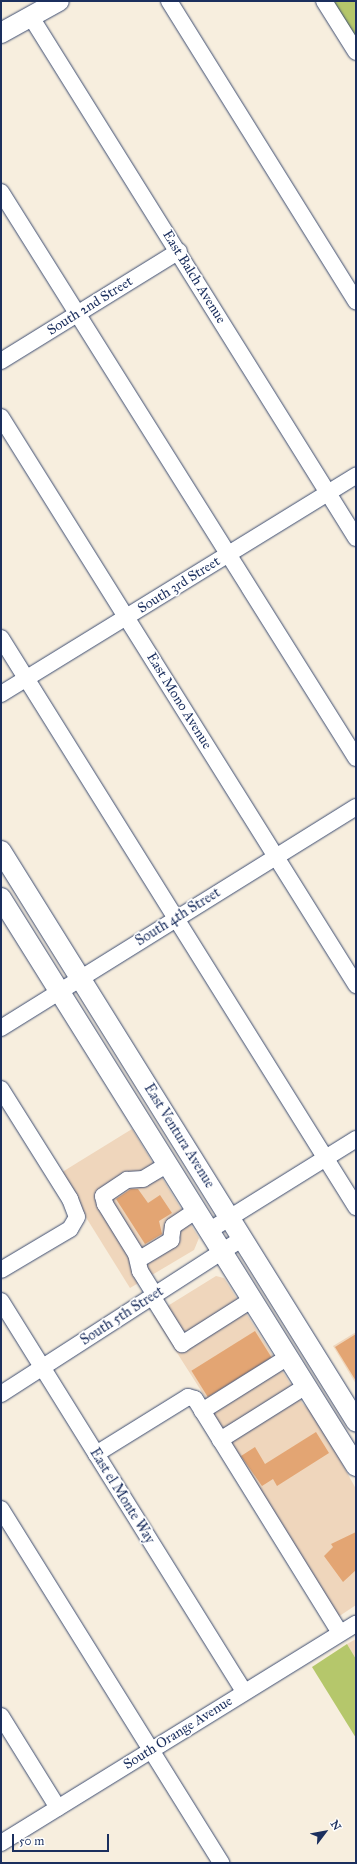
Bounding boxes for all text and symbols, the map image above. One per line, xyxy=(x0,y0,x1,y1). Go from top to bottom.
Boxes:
street label: East Balch Avenue xyxy=(159,227,229,327)
street label: South 2nd Street xyxy=(44,273,136,339)
street label: South 3rd Street xyxy=(135,553,223,617)
street label: East Mono Avenue xyxy=(143,650,215,752)
street label: South 4th Street xyxy=(133,884,223,950)
street label: East Ventura Avenue xyxy=(140,1081,218,1191)
street label: South 5th Street xyxy=(77,1283,167,1349)
street label: East el Monte Way xyxy=(86,1445,158,1547)
street label: South Orange Avenue xyxy=(120,1693,236,1773)
north arrow xyxy=(305,1812,345,1852)
text: N xyxy=(328,1818,344,1833)
scale bar xyxy=(14,1826,111,1852)
text: 50 m xyxy=(19,1834,44,1848)

